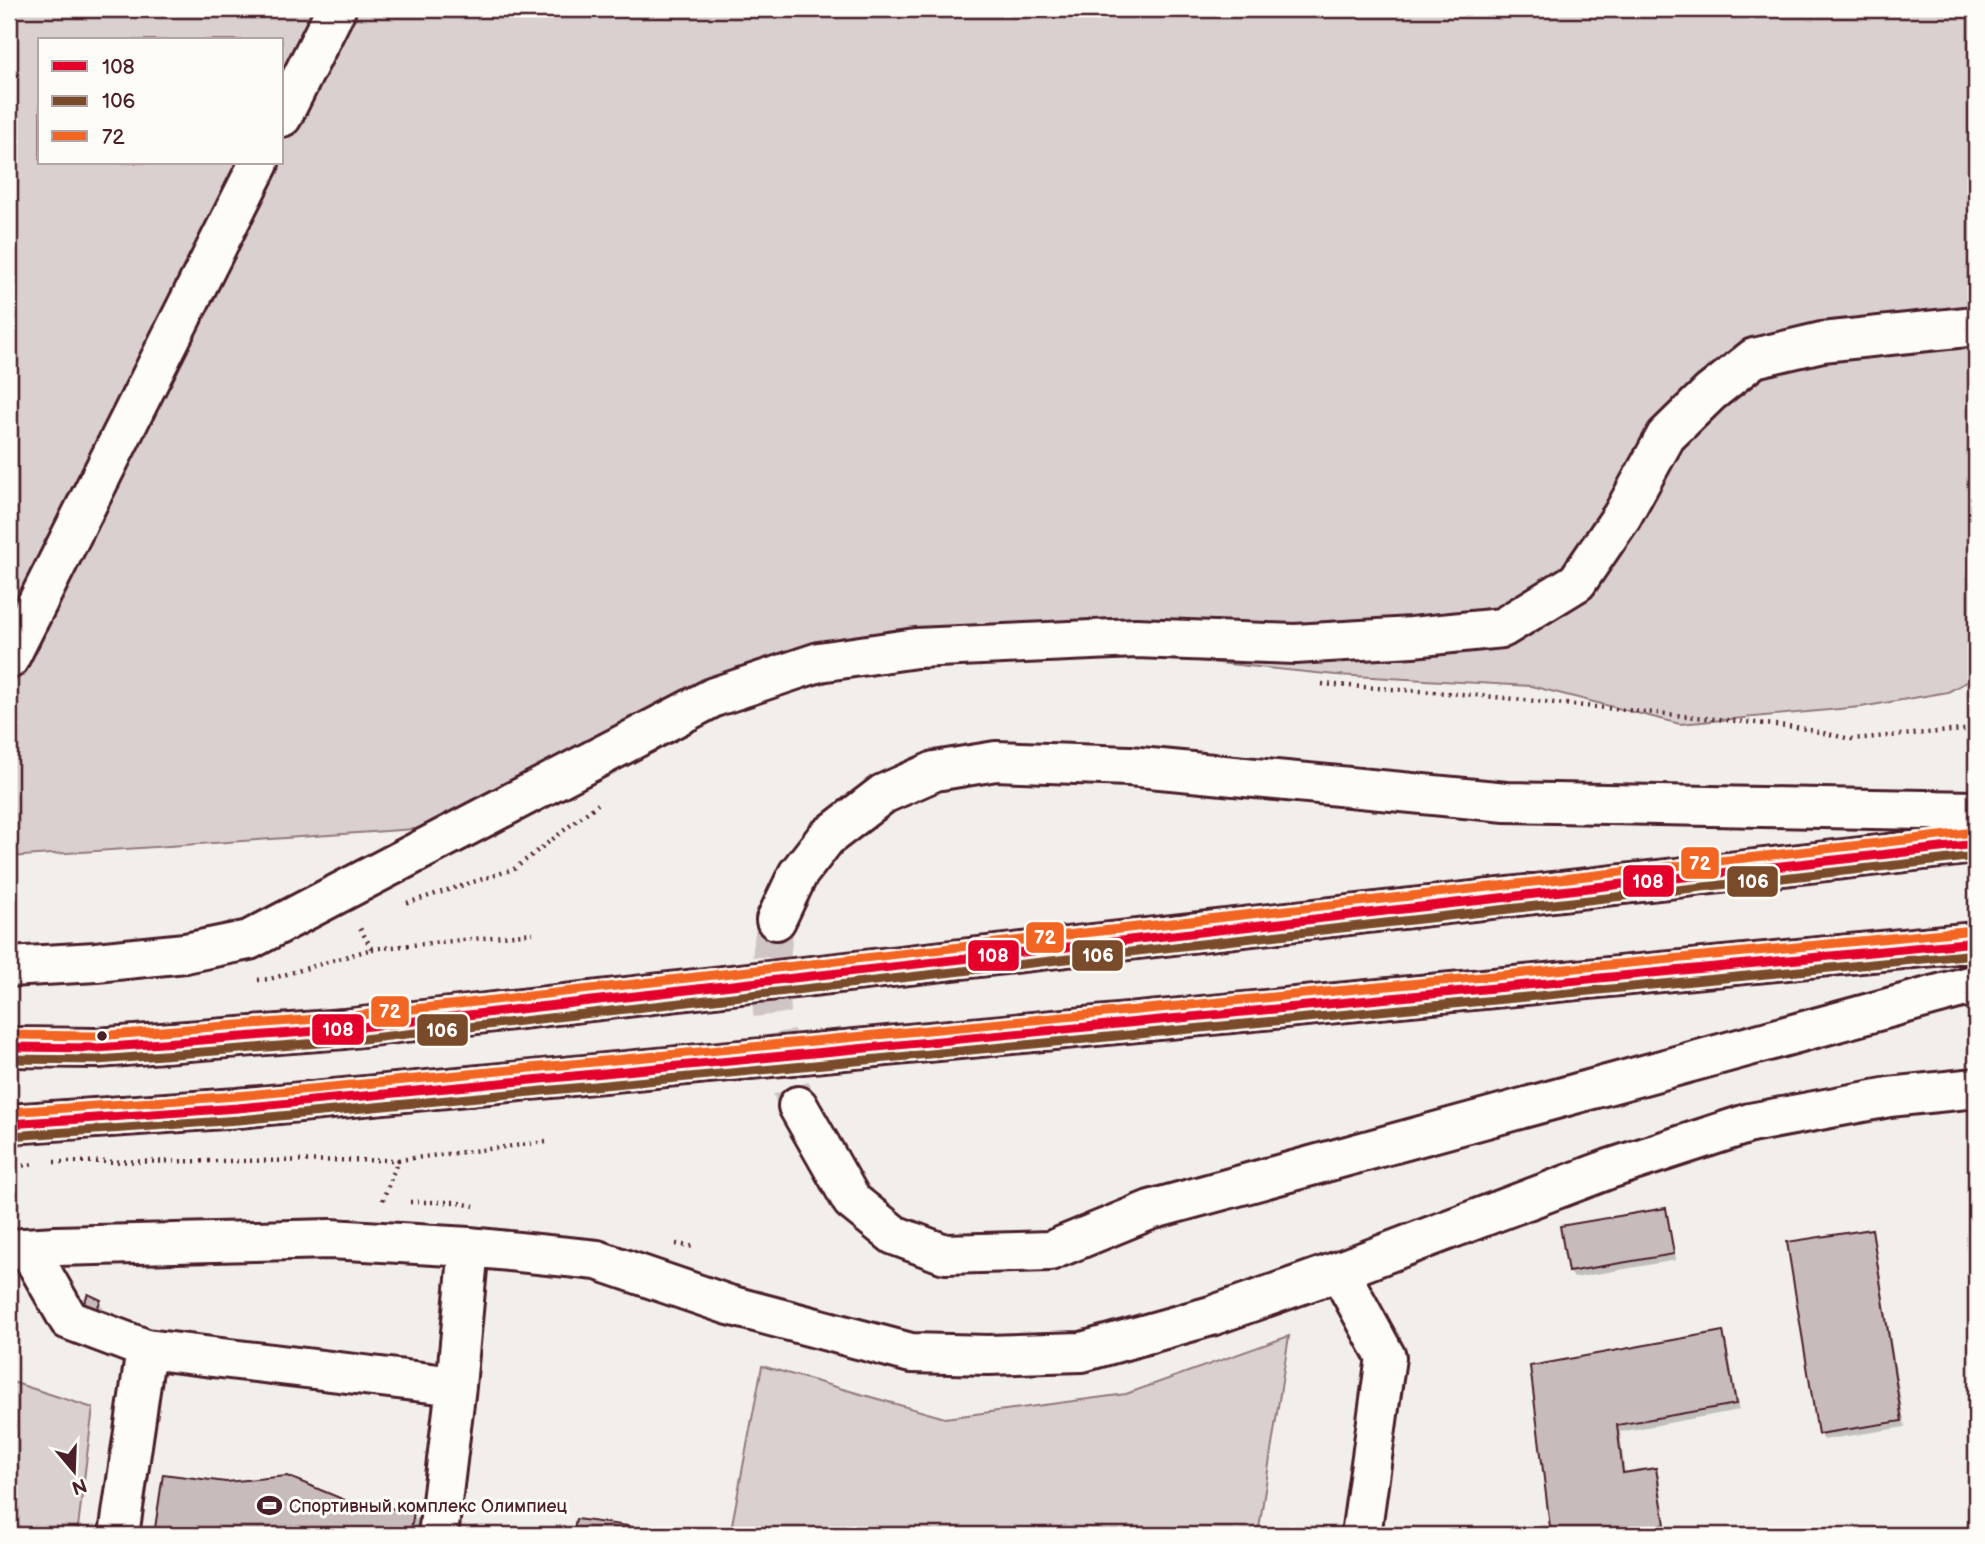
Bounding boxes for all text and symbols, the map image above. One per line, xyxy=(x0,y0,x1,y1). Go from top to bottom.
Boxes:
legend xyxy=(38,38,284,164)
text: 108 xyxy=(102,55,135,80)
text: 106 xyxy=(102,89,135,114)
text: 72 xyxy=(102,125,125,150)
line badge: 72 xyxy=(1680,846,1720,880)
text: 72 xyxy=(1689,853,1712,876)
line badge: 108 xyxy=(1622,864,1675,898)
line badge: 106 xyxy=(1726,865,1779,898)
text: 108 xyxy=(1632,871,1664,894)
text: 106 xyxy=(1737,871,1769,894)
line badge: 72 xyxy=(1025,921,1065,954)
text: 72 xyxy=(1034,927,1057,950)
line badge: 108 xyxy=(967,939,1020,972)
line badge: 106 xyxy=(1071,939,1124,972)
text: 108 xyxy=(977,945,1009,968)
text: 106 xyxy=(1082,945,1114,968)
line badge: 72 xyxy=(370,995,410,1028)
text: 72 xyxy=(379,1001,402,1024)
line badge: 108 xyxy=(311,1013,365,1046)
line badge: 106 xyxy=(416,1013,469,1047)
text: 108 xyxy=(322,1019,354,1042)
text: 106 xyxy=(426,1020,458,1043)
unlabelled marker xyxy=(95,1029,109,1043)
north arrow xyxy=(38,1436,108,1506)
text: N xyxy=(69,1472,90,1499)
sports icon: Спортивный комплекс Олимпиец xyxy=(255,1492,283,1520)
place label: Спортивный комплекс Олимпиец xyxy=(289,1496,568,1517)

